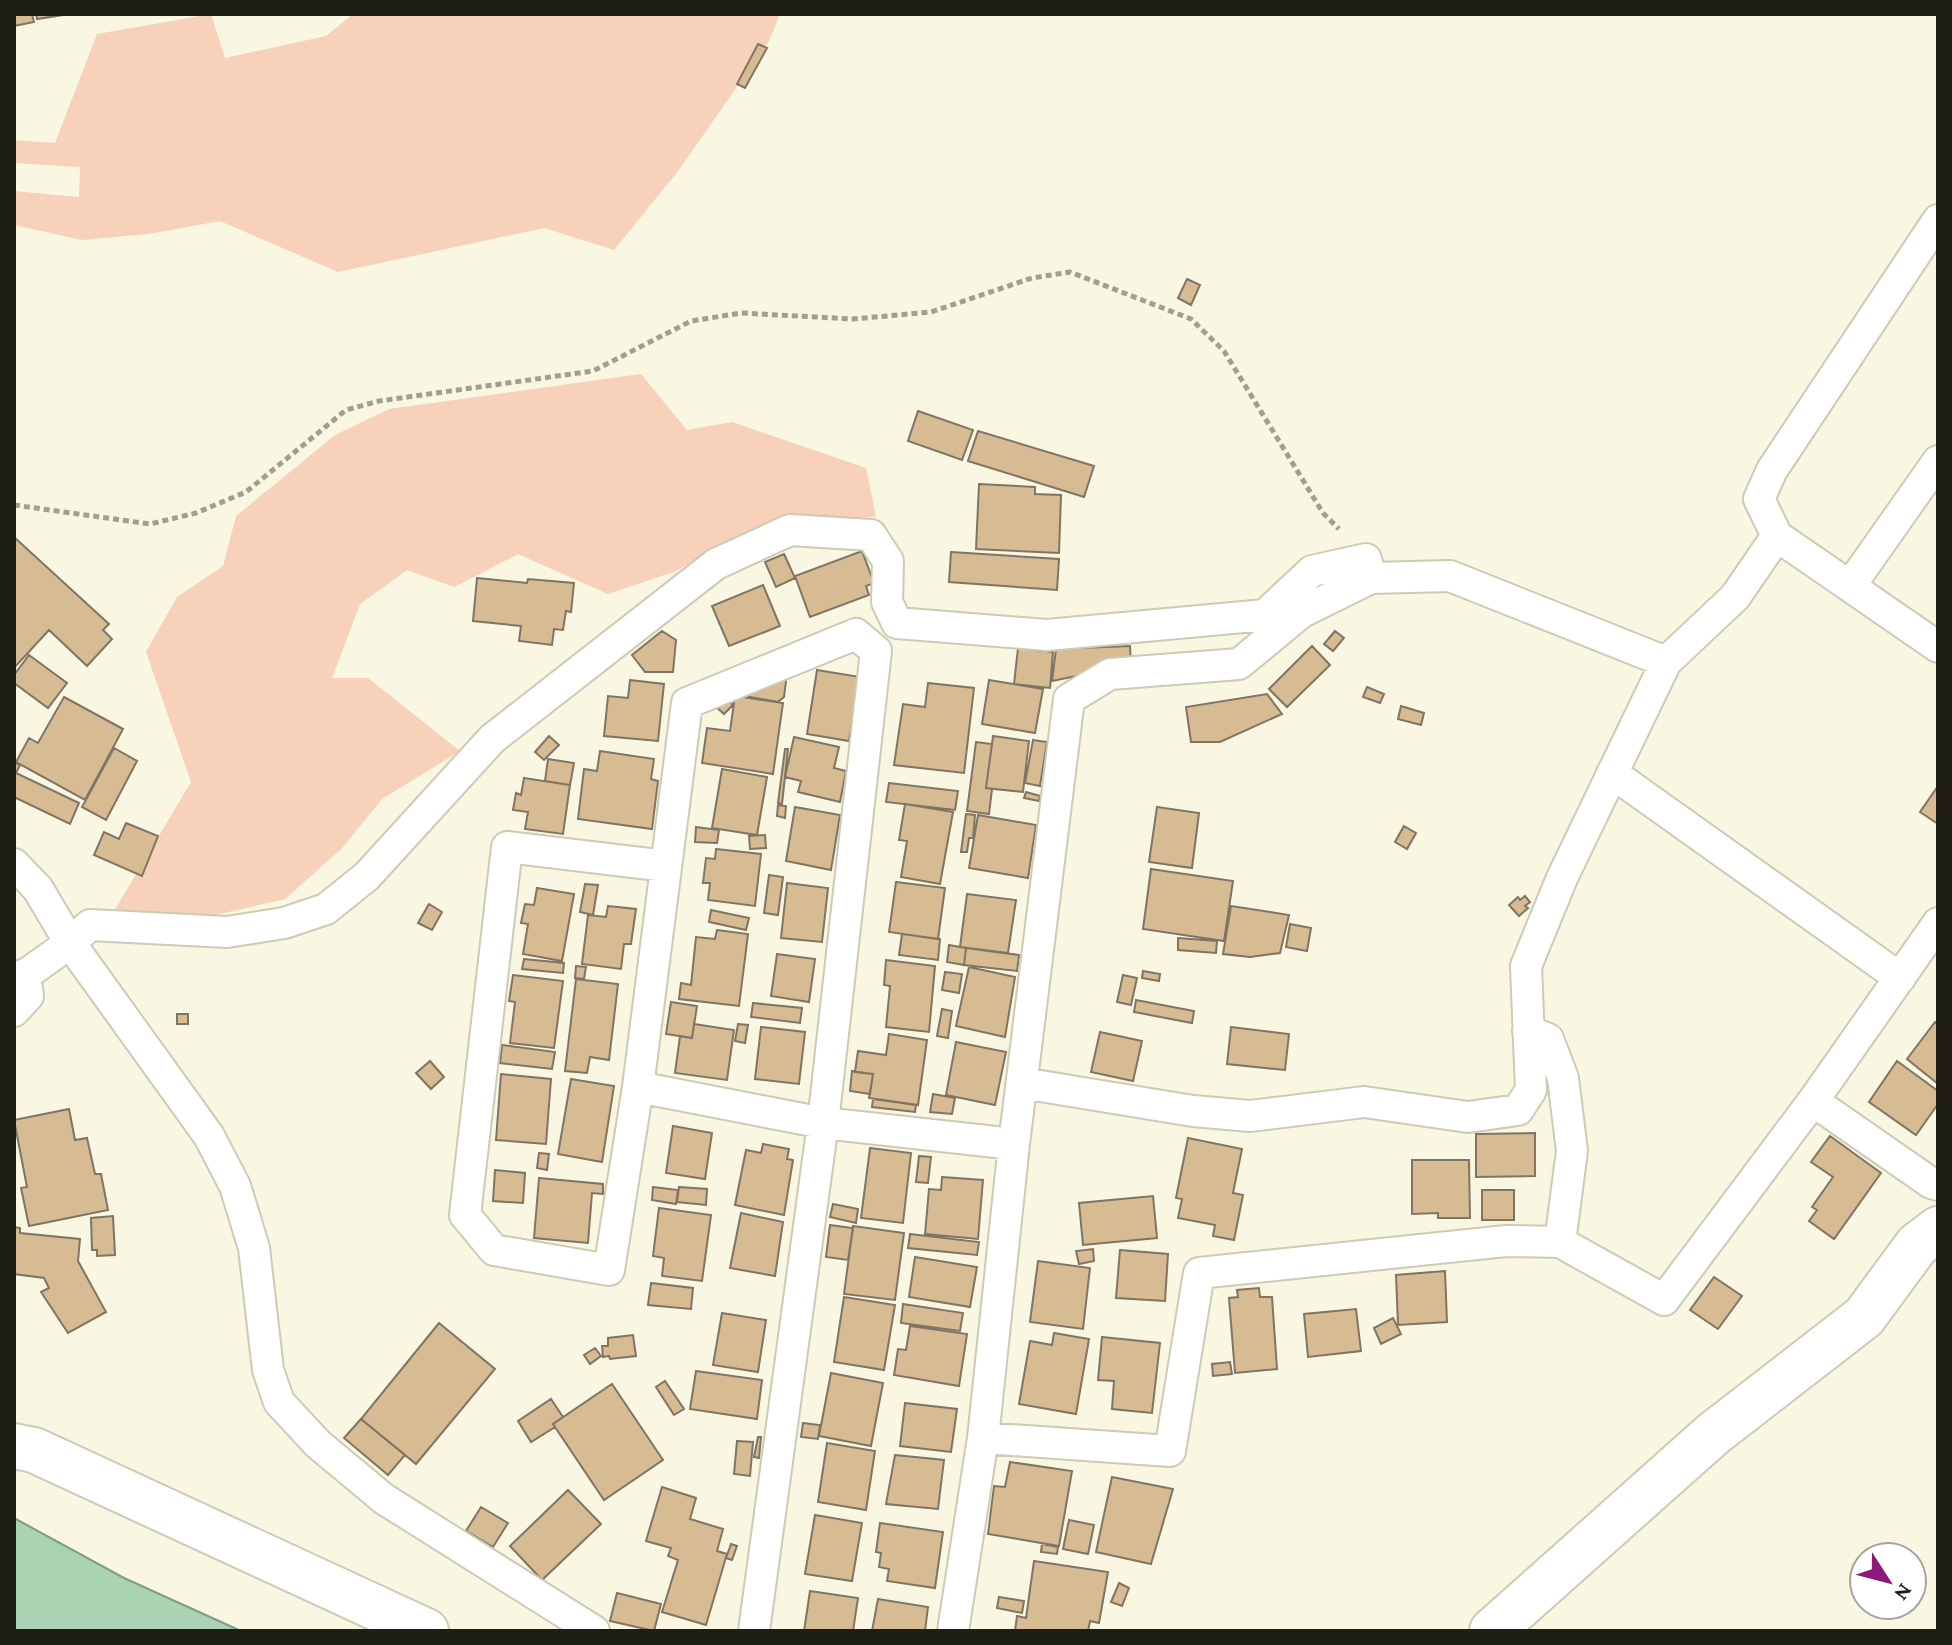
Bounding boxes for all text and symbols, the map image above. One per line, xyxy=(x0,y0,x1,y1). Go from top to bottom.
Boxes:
north arrow xyxy=(1848,1541,1928,1621)
text: N xyxy=(1889,1579,1918,1606)

